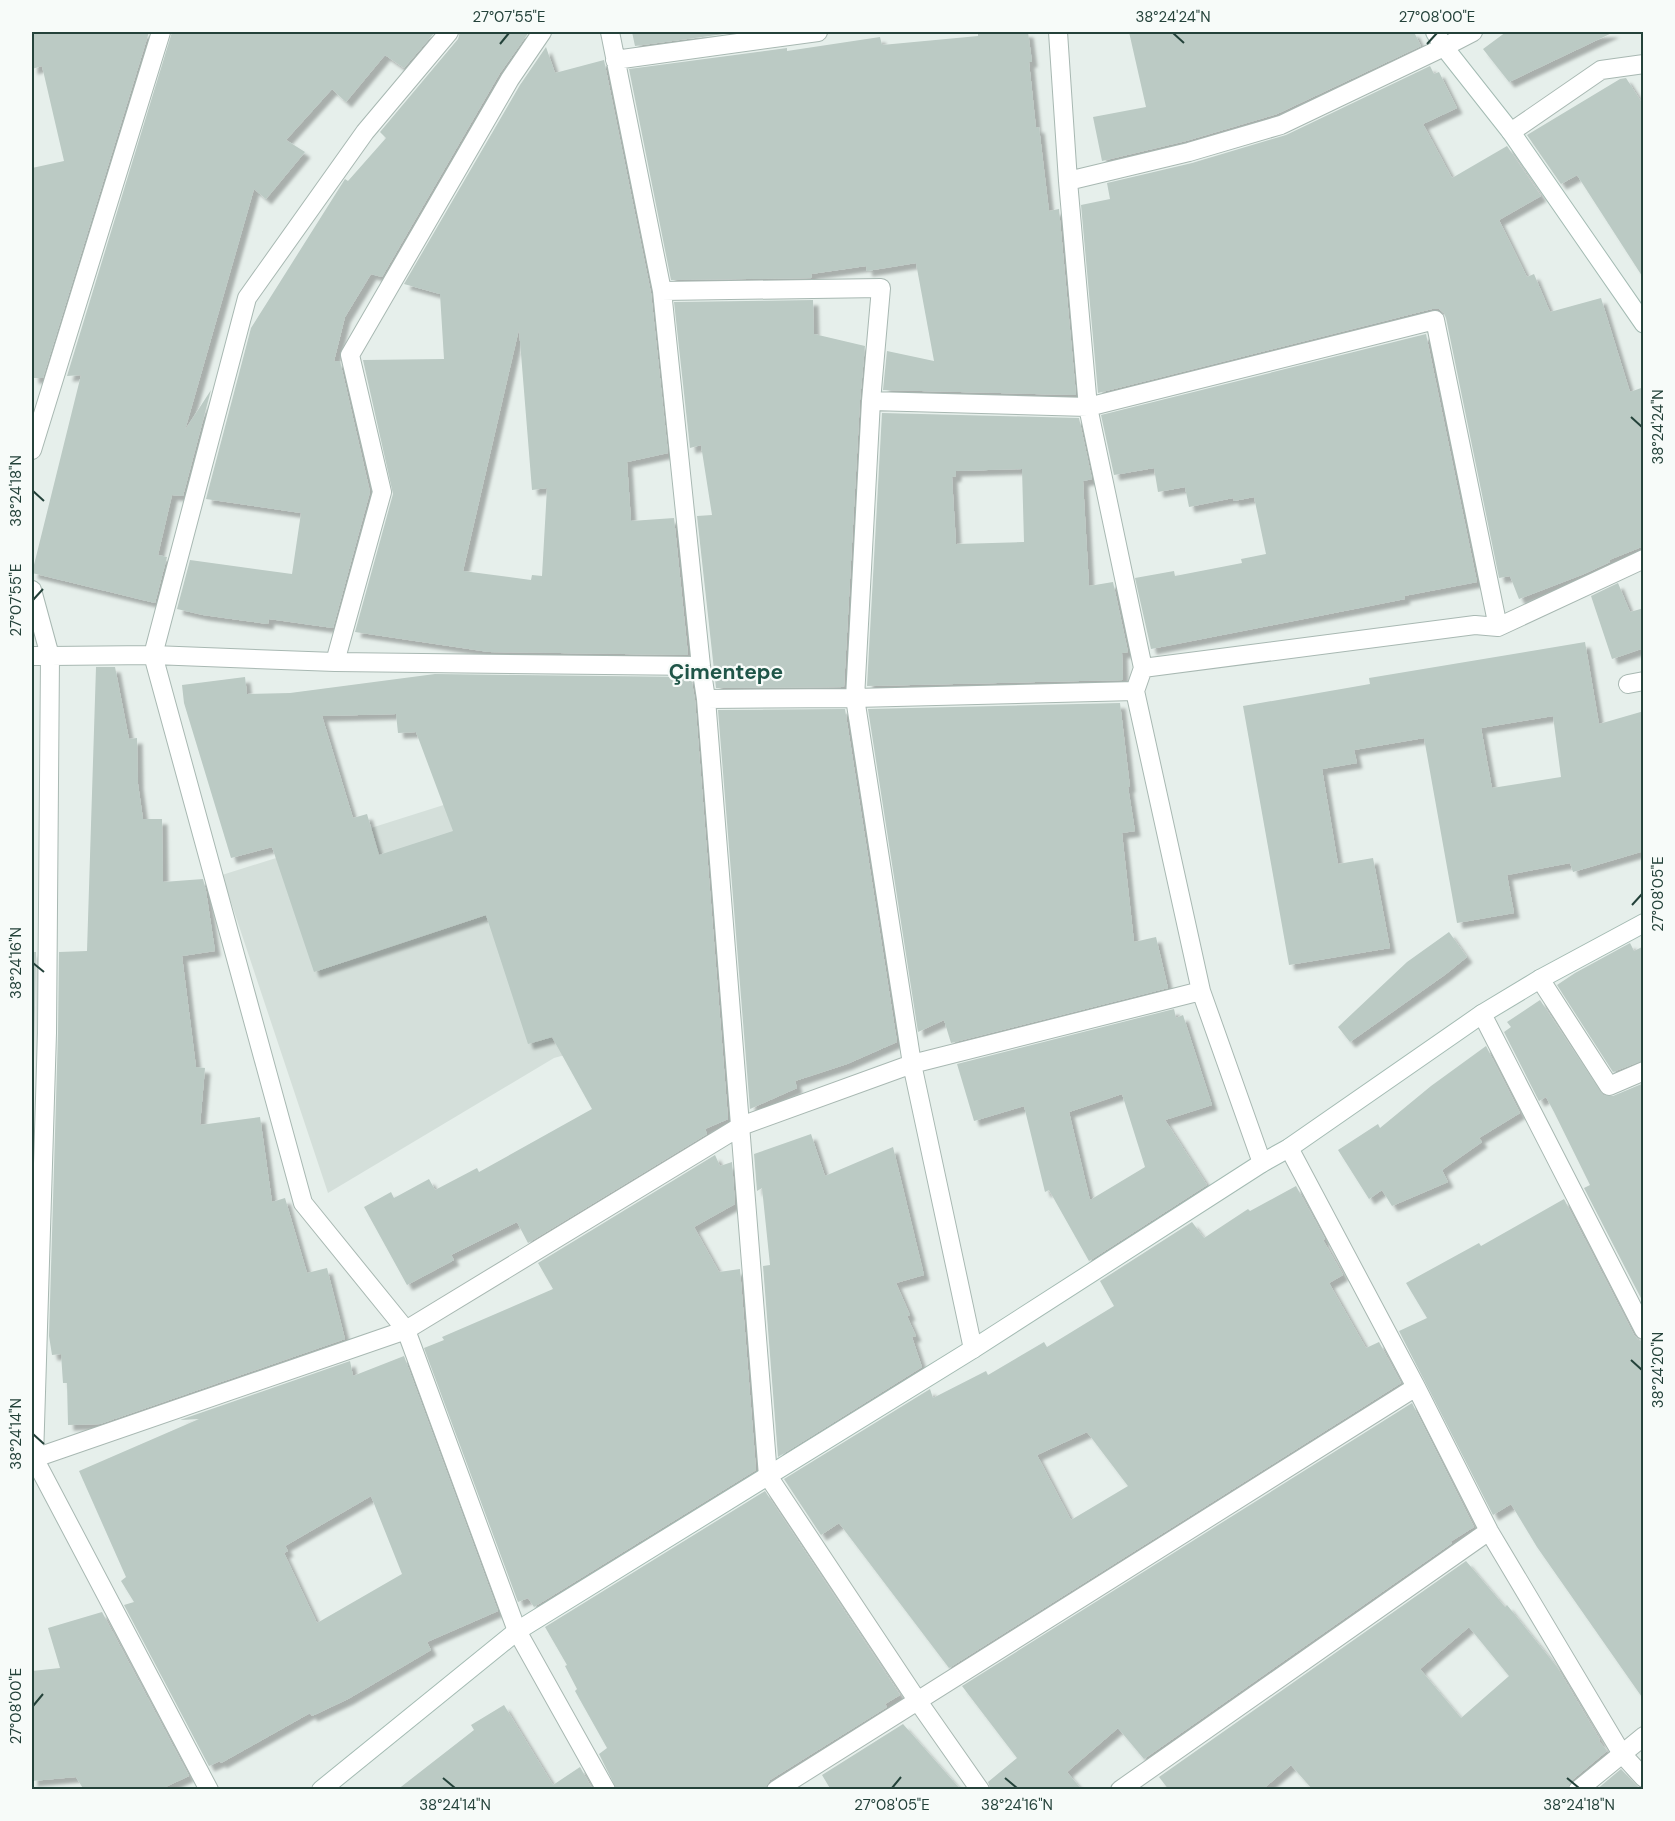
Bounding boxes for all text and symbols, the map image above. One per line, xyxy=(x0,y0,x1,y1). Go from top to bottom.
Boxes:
text: 27°07'55"E xyxy=(473,7,545,27)
text: 38°24'24"N xyxy=(1135,7,1211,27)
text: 27°08'00"E xyxy=(1399,7,1475,27)
text: 38°24'24"N xyxy=(1648,389,1668,465)
text: 38°24'18"N xyxy=(6,455,26,527)
text: 27°07'55"E xyxy=(6,564,26,636)
district label: Çimentepe xyxy=(669,658,783,686)
text: 27°08'05"E xyxy=(1648,856,1668,932)
text: 38°24'16"N xyxy=(6,927,26,999)
text: 38°24'20"N xyxy=(1648,1332,1668,1408)
text: 38°24'14"N xyxy=(6,1398,26,1470)
text: 27°08'00"E xyxy=(6,1668,26,1744)
text: 38°24'14"N xyxy=(419,1795,491,1815)
text: 27°08'05"E xyxy=(854,1795,930,1815)
text: 38°24'16"N xyxy=(981,1795,1053,1815)
text: 38°24'18"N xyxy=(1543,1795,1615,1815)

